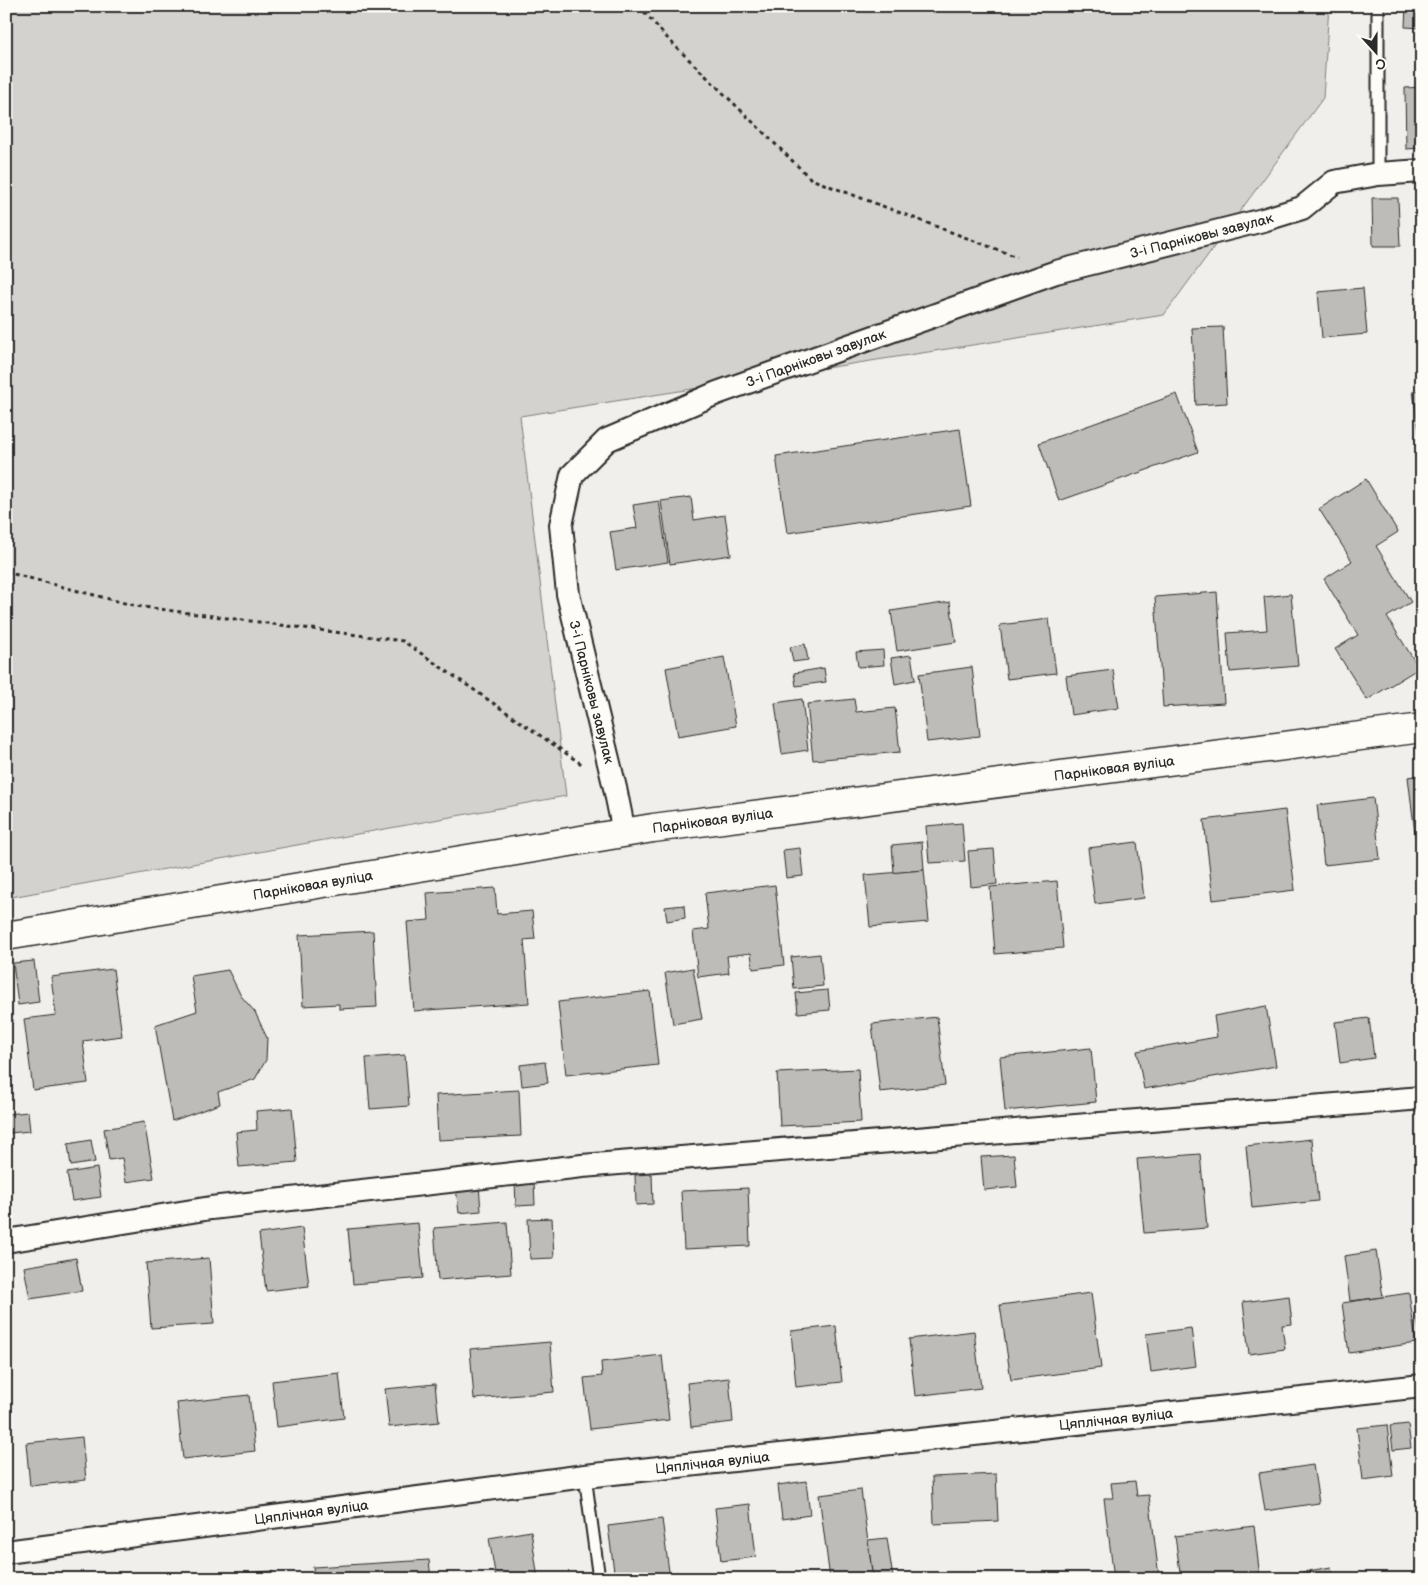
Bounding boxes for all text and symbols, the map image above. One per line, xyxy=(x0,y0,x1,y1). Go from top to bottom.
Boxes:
north arrow xyxy=(1350,28,1400,78)
text: С xyxy=(1373,54,1388,73)
street label: 3-і Парніковы завулак xyxy=(1128,209,1276,262)
street label: 3-і Парніковы завулак xyxy=(744,325,889,391)
street label: 3-і Парніковы завулак xyxy=(565,619,618,766)
street label: Парніковая вуліца xyxy=(1053,752,1176,785)
street label: Парніковая вуліца xyxy=(651,804,775,837)
street label: Парніковая вуліца xyxy=(252,867,375,904)
street label: Цяплічная вуліца xyxy=(1058,1405,1175,1434)
street label: Цяплічная вуліца xyxy=(654,1448,771,1477)
street label: Цяплічная вуліца xyxy=(253,1496,370,1528)

